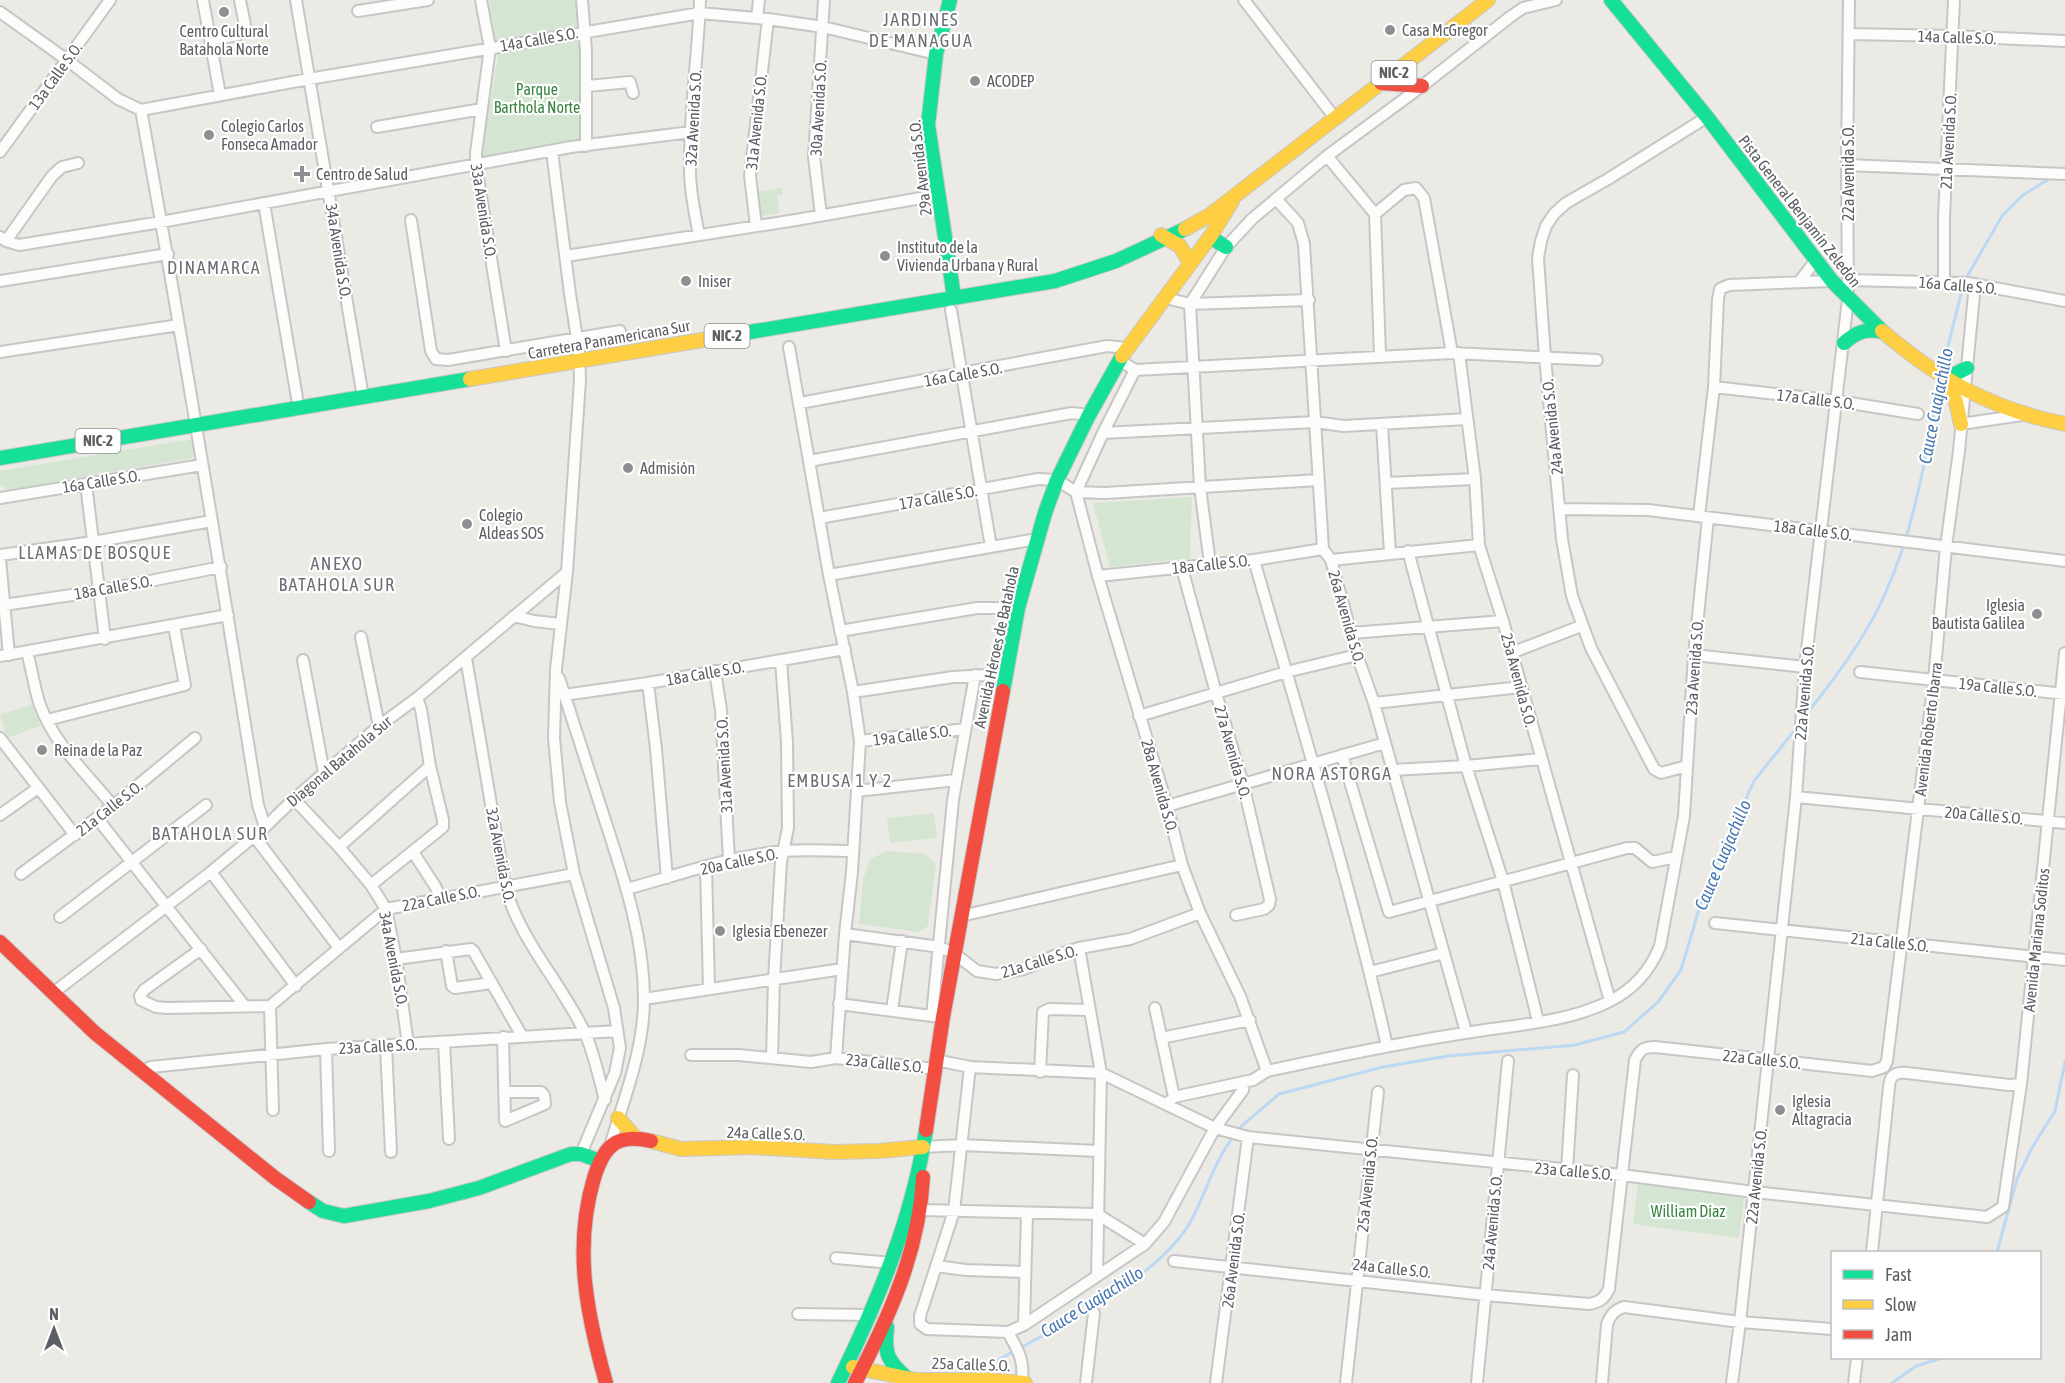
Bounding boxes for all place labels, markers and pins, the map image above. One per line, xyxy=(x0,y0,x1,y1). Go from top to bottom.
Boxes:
marker: Centro Cultural Batahola Norte xyxy=(217,5,231,19)
place label: Casa McGregor xyxy=(1402,21,1488,40)
place label: Centro Cultural Batahola Norte xyxy=(179,22,269,58)
marker: Casa McGregor xyxy=(1383,23,1397,37)
place label: ACODEP xyxy=(987,72,1035,90)
marker: ACODEP xyxy=(968,74,982,88)
place label: Colegio Carlos Fonseca Amador xyxy=(221,117,318,153)
marker: Colegio Carlos Fonseca Amador xyxy=(202,128,216,142)
marker: Centro de Salud xyxy=(293,165,311,183)
place label: Centro de Salud xyxy=(316,165,408,183)
place label: Instituto de la Vivienda Urbana y Rural xyxy=(897,238,1039,275)
marker: Instituto de la Vivienda Urbana y Rural xyxy=(878,249,892,263)
place label: Iniser xyxy=(698,272,731,290)
marker: Iniser xyxy=(679,274,693,288)
place label: Admisión xyxy=(640,459,695,477)
marker: Admisión xyxy=(621,461,635,475)
place label: Colegio Aldeas SOS xyxy=(479,506,544,542)
marker: Colegio Aldeas SOS xyxy=(460,517,474,531)
place label: Iglesia Bautista Galilea xyxy=(1931,596,2025,632)
marker: Iglesia Bautista Galilea xyxy=(2030,607,2044,621)
place label: Reina de la Paz xyxy=(54,741,142,759)
marker: Reina de la Paz xyxy=(35,743,49,757)
place label: Iglesia Ebenezer xyxy=(732,922,828,941)
marker: Iglesia Ebenezer xyxy=(713,924,727,938)
place label: Iglesia Altagracia xyxy=(1792,1092,1852,1129)
marker: Iglesia Altagracia xyxy=(1773,1103,1787,1117)

